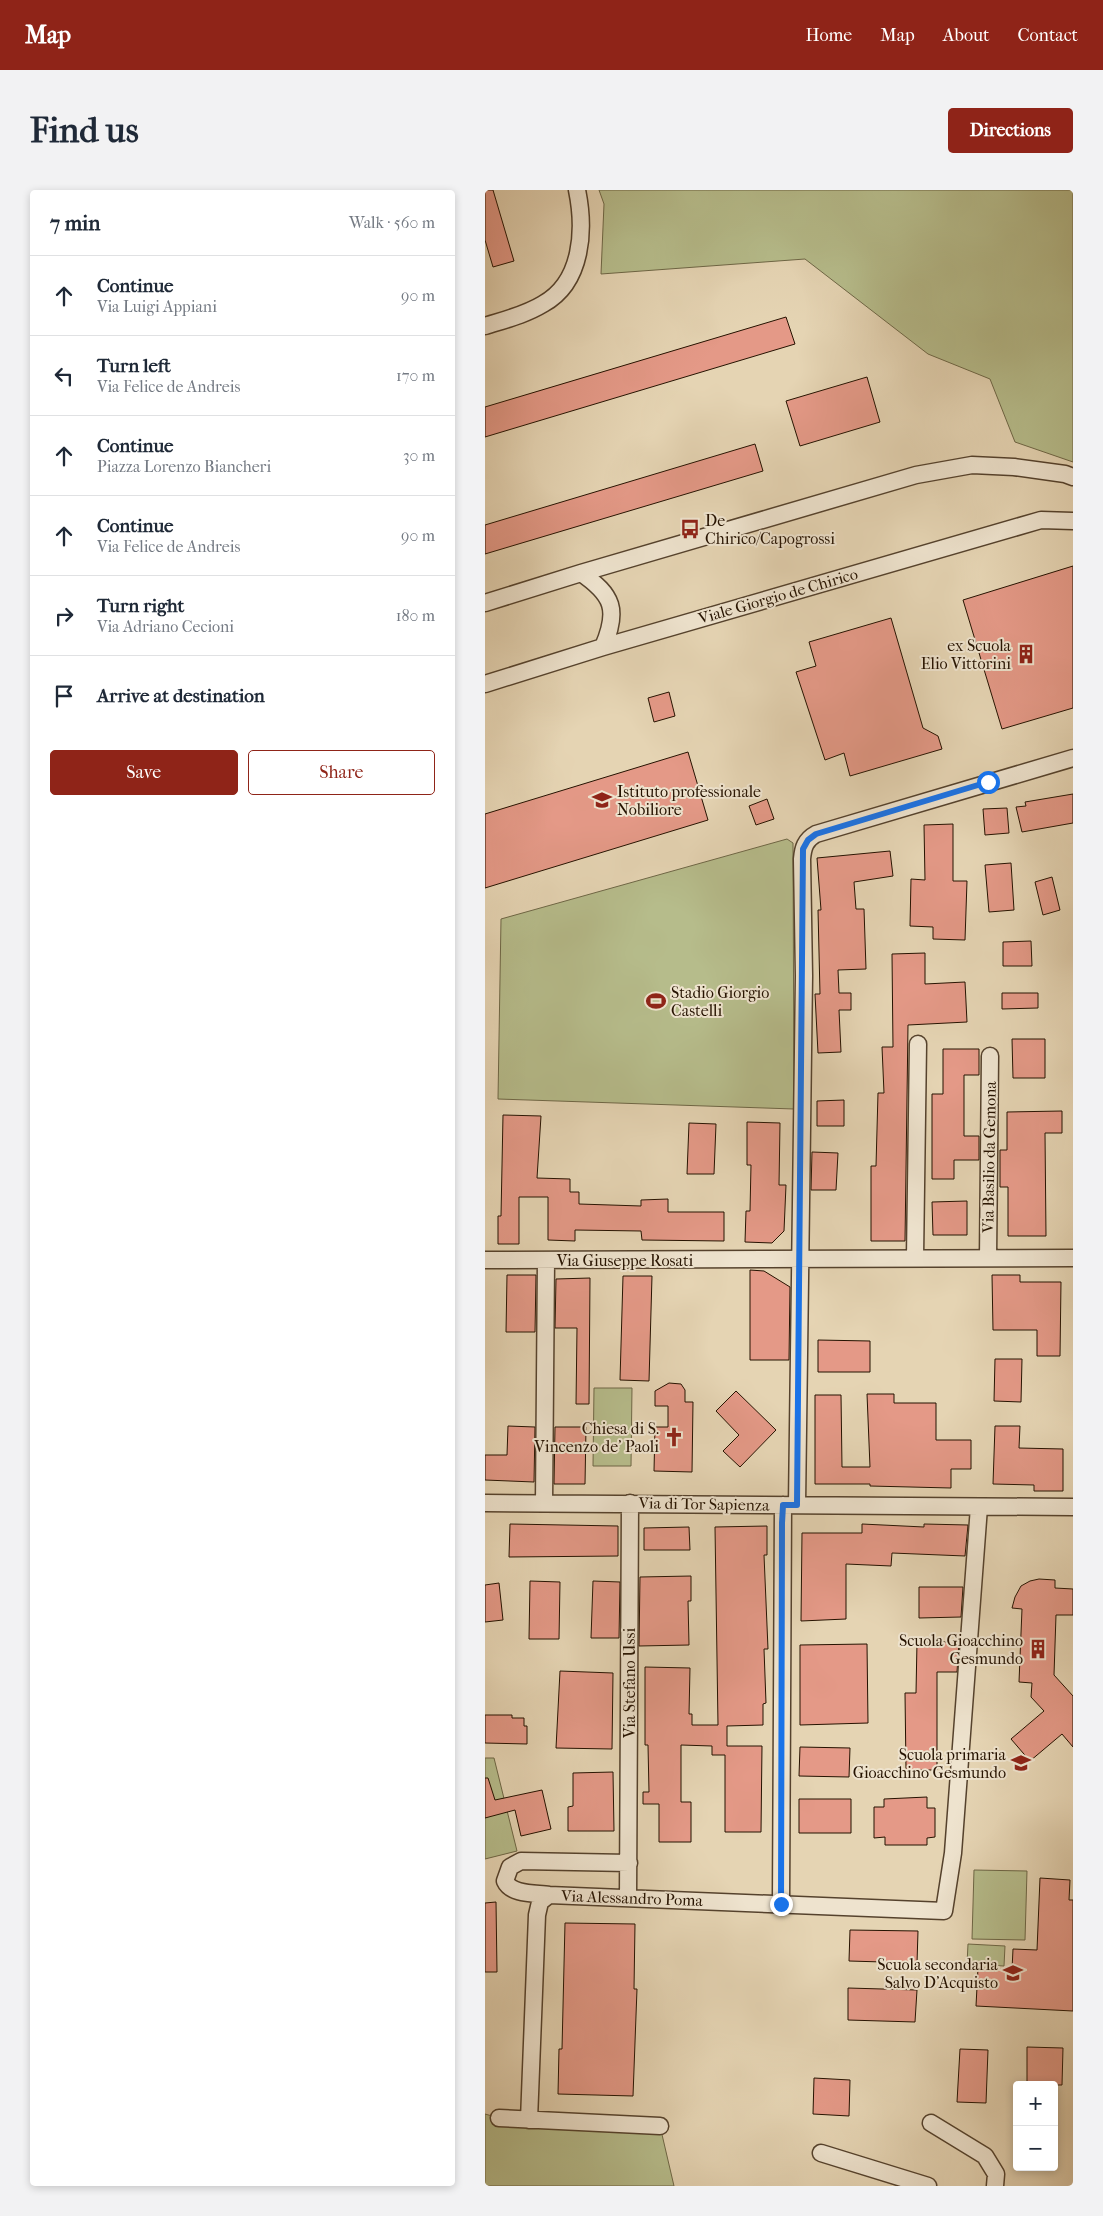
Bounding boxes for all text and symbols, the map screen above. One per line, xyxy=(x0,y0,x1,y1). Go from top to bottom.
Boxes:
text: Map xyxy=(25,21,71,49)
text: Home xyxy=(805,25,852,46)
text: Map xyxy=(880,25,915,46)
text: About xyxy=(943,25,989,46)
text: Contact xyxy=(1017,25,1078,46)
button: Directions xyxy=(948,108,1073,153)
text: Find us xyxy=(30,110,139,151)
text: 7 min xyxy=(50,211,101,235)
text: Walk · 560 m xyxy=(349,213,435,232)
text: Continue xyxy=(97,275,173,297)
icon: ahead xyxy=(50,282,78,310)
text: 90 m xyxy=(401,286,435,305)
text: Via Luigi Appiani xyxy=(97,297,217,316)
text: Turn left xyxy=(97,355,171,377)
icon: left xyxy=(50,362,78,390)
text: 170 m xyxy=(396,366,435,385)
text: Via Felice de Andreis xyxy=(97,377,240,396)
text: Continue xyxy=(97,435,173,457)
icon: ahead xyxy=(50,442,78,470)
text: 30 m xyxy=(403,446,435,465)
text: Piazza Lorenzo Biancheri xyxy=(97,457,271,476)
place label: De Chirico/Capogrossi xyxy=(705,511,835,548)
text: Continue xyxy=(97,515,173,537)
bus stop icon: De Chirico/Capogrossi xyxy=(679,518,701,540)
icon: ahead xyxy=(50,522,78,550)
text: 90 m xyxy=(401,526,435,545)
text: Via Felice de Andreis xyxy=(97,537,240,556)
street label: Viale Giorgio de Chirico xyxy=(695,564,860,628)
text: Turn right xyxy=(97,595,184,617)
icon: right xyxy=(50,602,78,630)
text: 180 m xyxy=(396,606,435,625)
text: Via Adriano Cecioni xyxy=(97,617,234,636)
place label: ex Scuola Elio Vittorini xyxy=(921,636,1012,673)
building icon: ex Scuola Elio Vittorini xyxy=(1015,643,1037,665)
icon: arrive xyxy=(50,682,78,710)
text: Arrive at destination xyxy=(97,685,265,707)
button: Save xyxy=(50,750,238,795)
button: Share xyxy=(248,750,435,795)
route start xyxy=(977,771,1000,794)
place label: Istituto professionale Nobiliore xyxy=(617,782,761,819)
school or university icon: Istituto professionale Nobiliore xyxy=(591,789,613,811)
place label: Stadio Giorgio Castelli xyxy=(671,983,769,1020)
sports icon: Stadio Giorgio Castelli xyxy=(645,990,667,1012)
street label: Via Basilio da Gemona xyxy=(978,1080,1000,1234)
street label: Via Giuseppe Rosati xyxy=(556,1251,694,1270)
place label: Chiesa di S. Vincenzo de’ Paoli xyxy=(533,1419,659,1456)
church icon: Chiesa di S. Vincenzo de’ Paoli xyxy=(663,1426,685,1448)
street label: Via di Tor Sapienza xyxy=(637,1493,770,1515)
street label: Via Stefano Ussi xyxy=(620,1628,639,1739)
place label: Scuola Gioacchino Gesmundo xyxy=(899,1631,1023,1668)
building icon: Scuola Gioacchino Gesmundo xyxy=(1027,1638,1049,1660)
place label: Scuola primaria Gioacchino Gesmundo xyxy=(853,1745,1007,1782)
school or university icon: Scuola primaria Gioacchino Gesmundo xyxy=(1010,1752,1032,1774)
street label: Via Alessandro Poma xyxy=(560,1886,704,1910)
route end xyxy=(770,1893,793,1916)
place label: Scuola secondaria Salvo D'Acquisto xyxy=(877,1955,999,1992)
school or university icon: Scuola secondaria Salvo D'Acquisto xyxy=(1002,1962,1024,1984)
map controls xyxy=(1013,2081,1058,2171)
button: + xyxy=(1013,2081,1058,2126)
button: − xyxy=(1013,2126,1058,2171)

